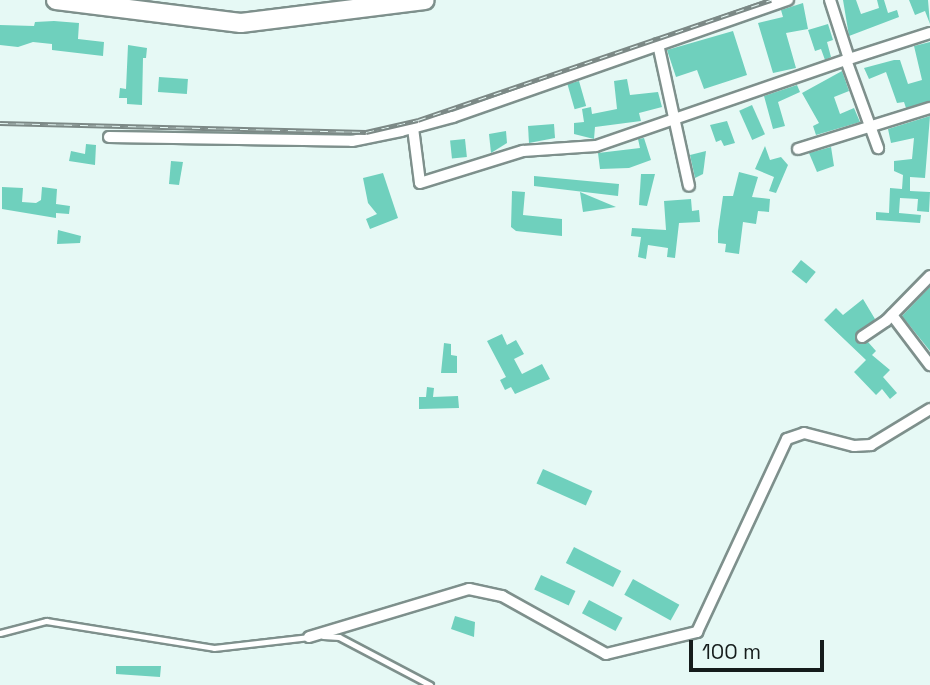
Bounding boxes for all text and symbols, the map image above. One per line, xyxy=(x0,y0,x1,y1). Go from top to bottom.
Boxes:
scale bar xyxy=(692,626,827,670)
text: 100 m xyxy=(702,638,761,665)

